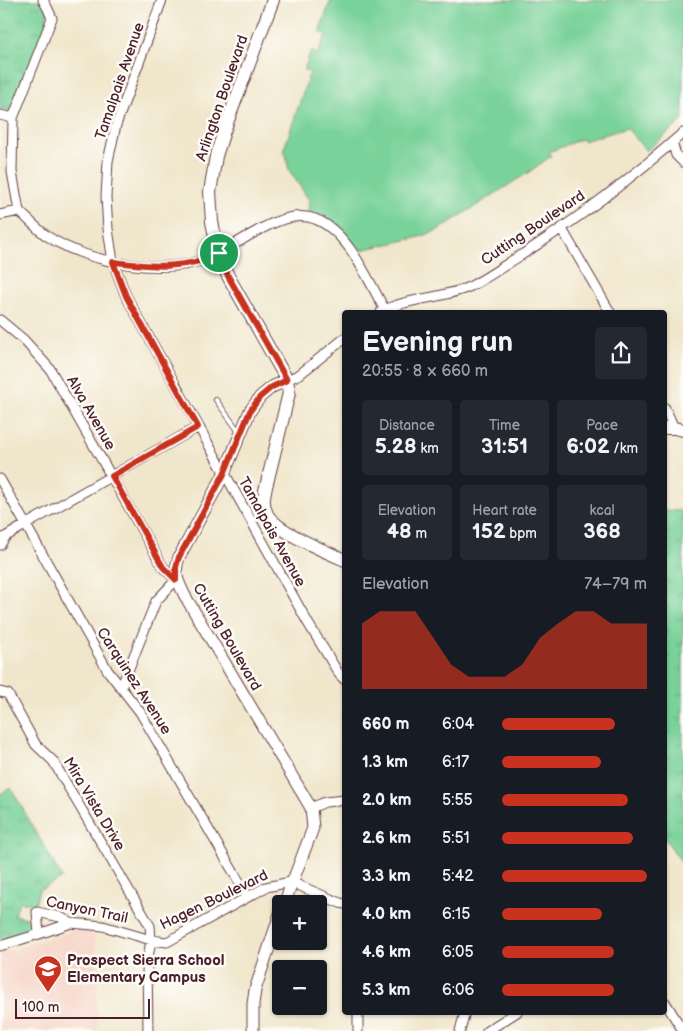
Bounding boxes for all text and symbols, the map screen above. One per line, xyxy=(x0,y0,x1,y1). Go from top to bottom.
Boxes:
street label: Tamalpais Avenue xyxy=(91,20,149,142)
street label: Arlington Boulevard xyxy=(192,32,252,164)
street label: Cutting Boulevard xyxy=(477,186,589,270)
pin xyxy=(198,232,240,274)
icon: arrive xyxy=(205,239,233,267)
text: Evening run xyxy=(362,326,513,359)
button: share xyxy=(595,327,647,379)
text: 20:55 · 8 × 660 m xyxy=(362,362,488,381)
street label: Alva Avenue xyxy=(62,373,120,454)
text: Distance xyxy=(379,417,435,434)
text: Time xyxy=(489,417,520,434)
text: Pace xyxy=(586,417,618,434)
text: 5.28 xyxy=(375,434,417,459)
text: 31:51 xyxy=(481,434,528,459)
text: 6:02 xyxy=(566,434,610,459)
text: km xyxy=(417,440,439,457)
text: /km xyxy=(610,440,638,457)
street label: Tamalpais Avenue xyxy=(234,474,310,590)
text: Elevation xyxy=(378,502,436,519)
text: Heart rate xyxy=(472,502,537,519)
text: kcal xyxy=(590,502,615,519)
text: 48 xyxy=(387,519,412,544)
text: 152 xyxy=(472,519,506,544)
text: 368 xyxy=(583,519,621,544)
text: m xyxy=(412,525,427,542)
text: bpm xyxy=(506,525,537,542)
text: Elevation xyxy=(362,575,429,594)
text: 74–79 m xyxy=(584,575,647,594)
street label: Cutting Boulevard xyxy=(188,580,266,694)
street label: Carquinez Avenue xyxy=(92,624,176,738)
text: 660 m xyxy=(362,715,409,734)
text: 6:04 xyxy=(442,715,474,734)
text: 1.3 km xyxy=(362,753,408,772)
text: 6:17 xyxy=(442,753,469,772)
street label: Mira Vista Drive xyxy=(59,754,129,854)
text: 2.0 km xyxy=(362,791,411,810)
text: 5:55 xyxy=(442,791,473,810)
text: 2.6 km xyxy=(362,829,411,848)
text: 5:51 xyxy=(442,829,470,848)
street label: Hagen Boulevard xyxy=(157,866,271,934)
text: 3.3 km xyxy=(362,867,411,886)
text: 5:42 xyxy=(442,867,474,886)
street label: Canyon Trail xyxy=(44,892,130,928)
map controls xyxy=(272,895,327,1015)
button: + xyxy=(272,895,327,950)
text: 4.0 km xyxy=(362,905,411,924)
text: 6:15 xyxy=(442,905,470,924)
text: 4.6 km xyxy=(362,943,411,962)
text: 6:05 xyxy=(442,943,474,962)
place label: Prospect Sierra School Elementary Campus xyxy=(67,951,225,987)
school or university icon: Prospect Sierra School Elementary Campus xyxy=(33,954,63,993)
button: − xyxy=(272,960,327,1015)
text: 5.3 km xyxy=(362,981,410,1000)
text: 6:06 xyxy=(442,981,474,1000)
scale bar xyxy=(15,996,150,1019)
text: 100 m xyxy=(22,999,59,1016)

